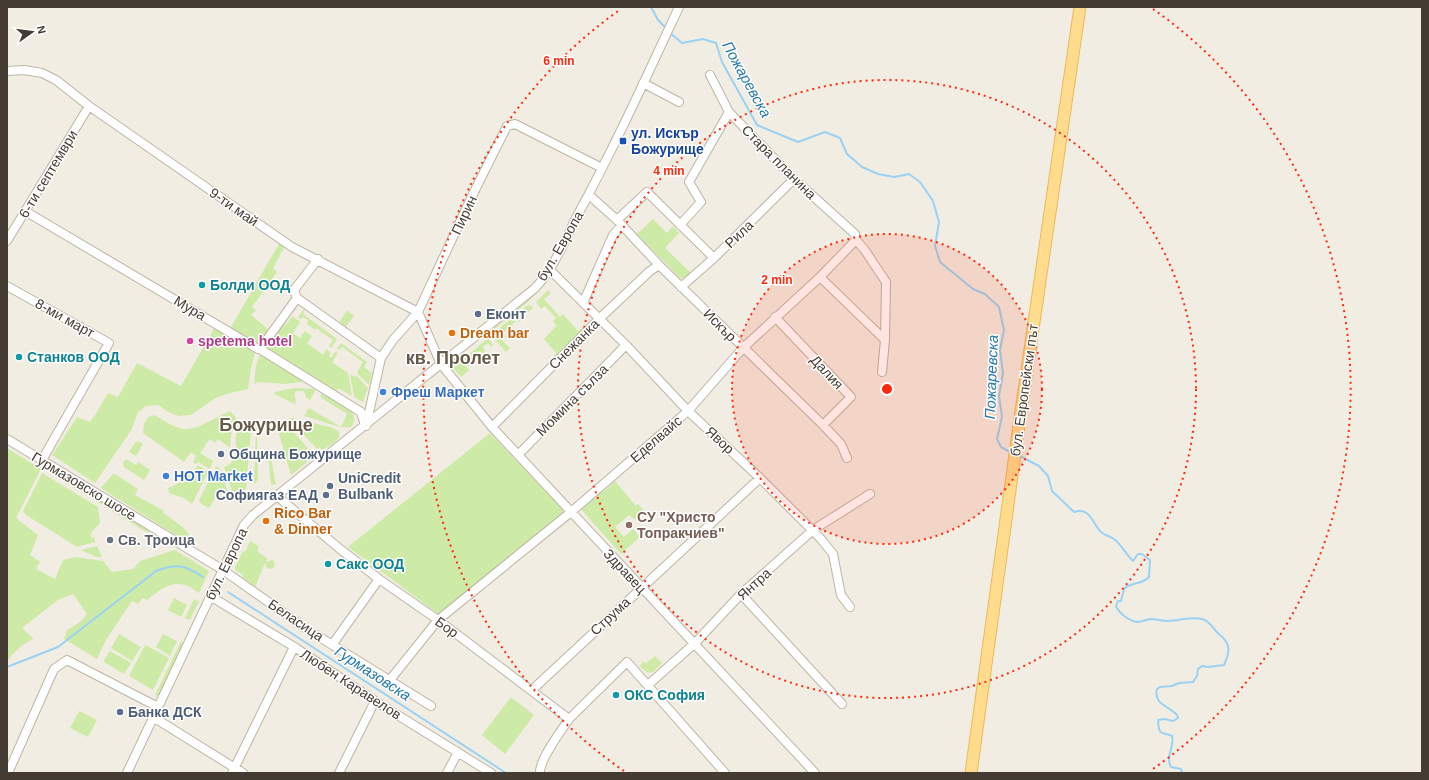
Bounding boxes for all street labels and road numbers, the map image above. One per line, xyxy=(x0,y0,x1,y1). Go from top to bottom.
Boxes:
street label: Стара планина xyxy=(739,122,820,203)
street label: 6-ти септември xyxy=(15,127,81,221)
street label: 9-ти май xyxy=(207,184,261,230)
street label: Пирин xyxy=(448,193,480,237)
street label: бул. Европа xyxy=(534,208,587,284)
street label: Рила xyxy=(722,217,757,251)
street label: Мура xyxy=(171,292,209,324)
street label: 8-ми март xyxy=(33,295,98,341)
street label: Искър xyxy=(700,305,740,345)
street label: Снежанка xyxy=(546,315,603,372)
street label: бул. Европейски път xyxy=(1007,322,1041,457)
street label: Далия xyxy=(807,352,847,392)
street label: Момина сълза xyxy=(533,361,611,439)
street label: Еделвайс xyxy=(627,412,685,466)
street label: Явор xyxy=(702,423,738,457)
street label: Гурмазовско шосе xyxy=(29,449,139,524)
street label: бул. Европа xyxy=(202,525,250,603)
street label: Здравец xyxy=(600,545,650,597)
street label: Янтра xyxy=(734,565,774,603)
street label: Струма xyxy=(587,593,633,638)
street label: Беласица xyxy=(265,596,327,644)
street label: Бор xyxy=(432,613,462,641)
street label: Любен Каравелов xyxy=(298,646,404,722)

